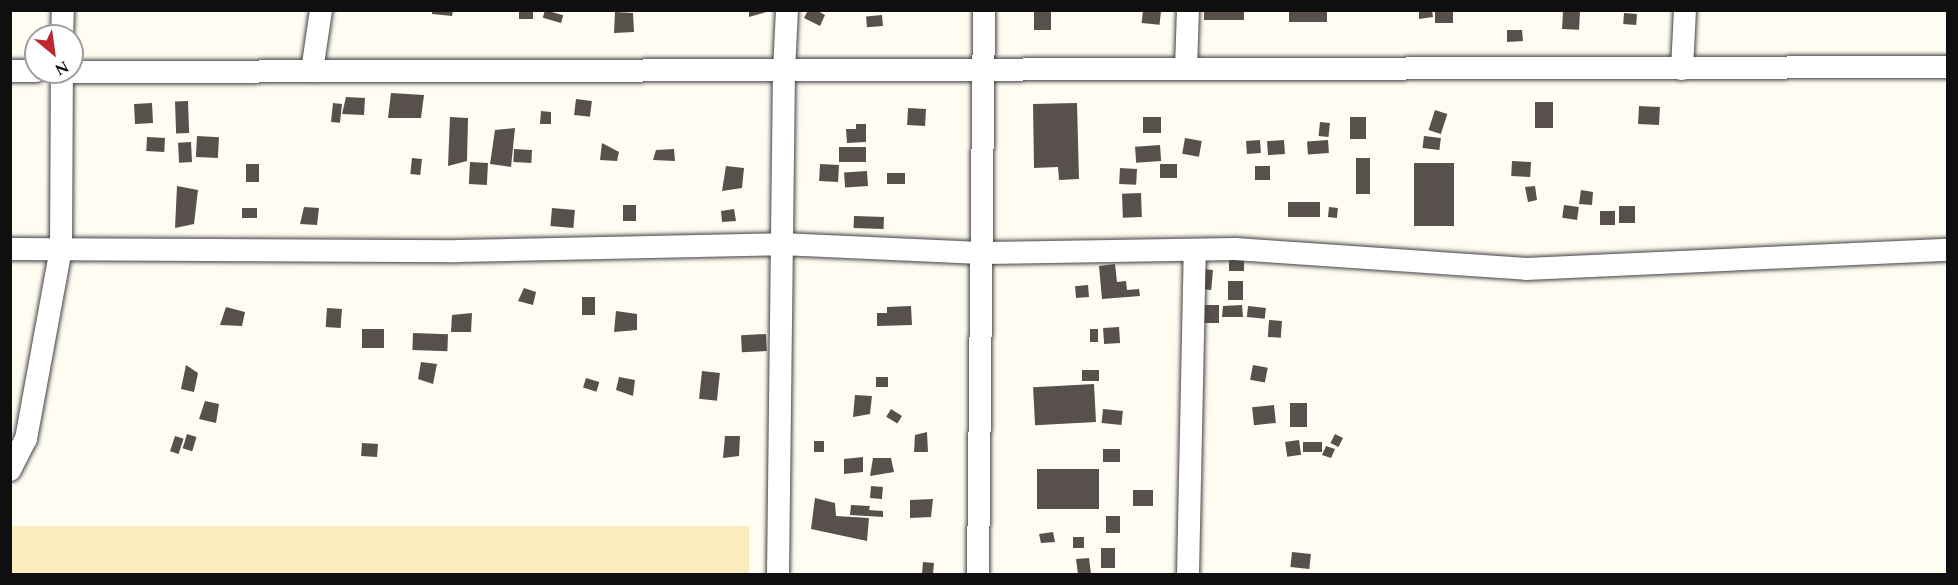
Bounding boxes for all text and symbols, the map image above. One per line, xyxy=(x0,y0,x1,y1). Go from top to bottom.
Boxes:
north arrow xyxy=(24,24,84,84)
text: N xyxy=(50,54,73,82)

